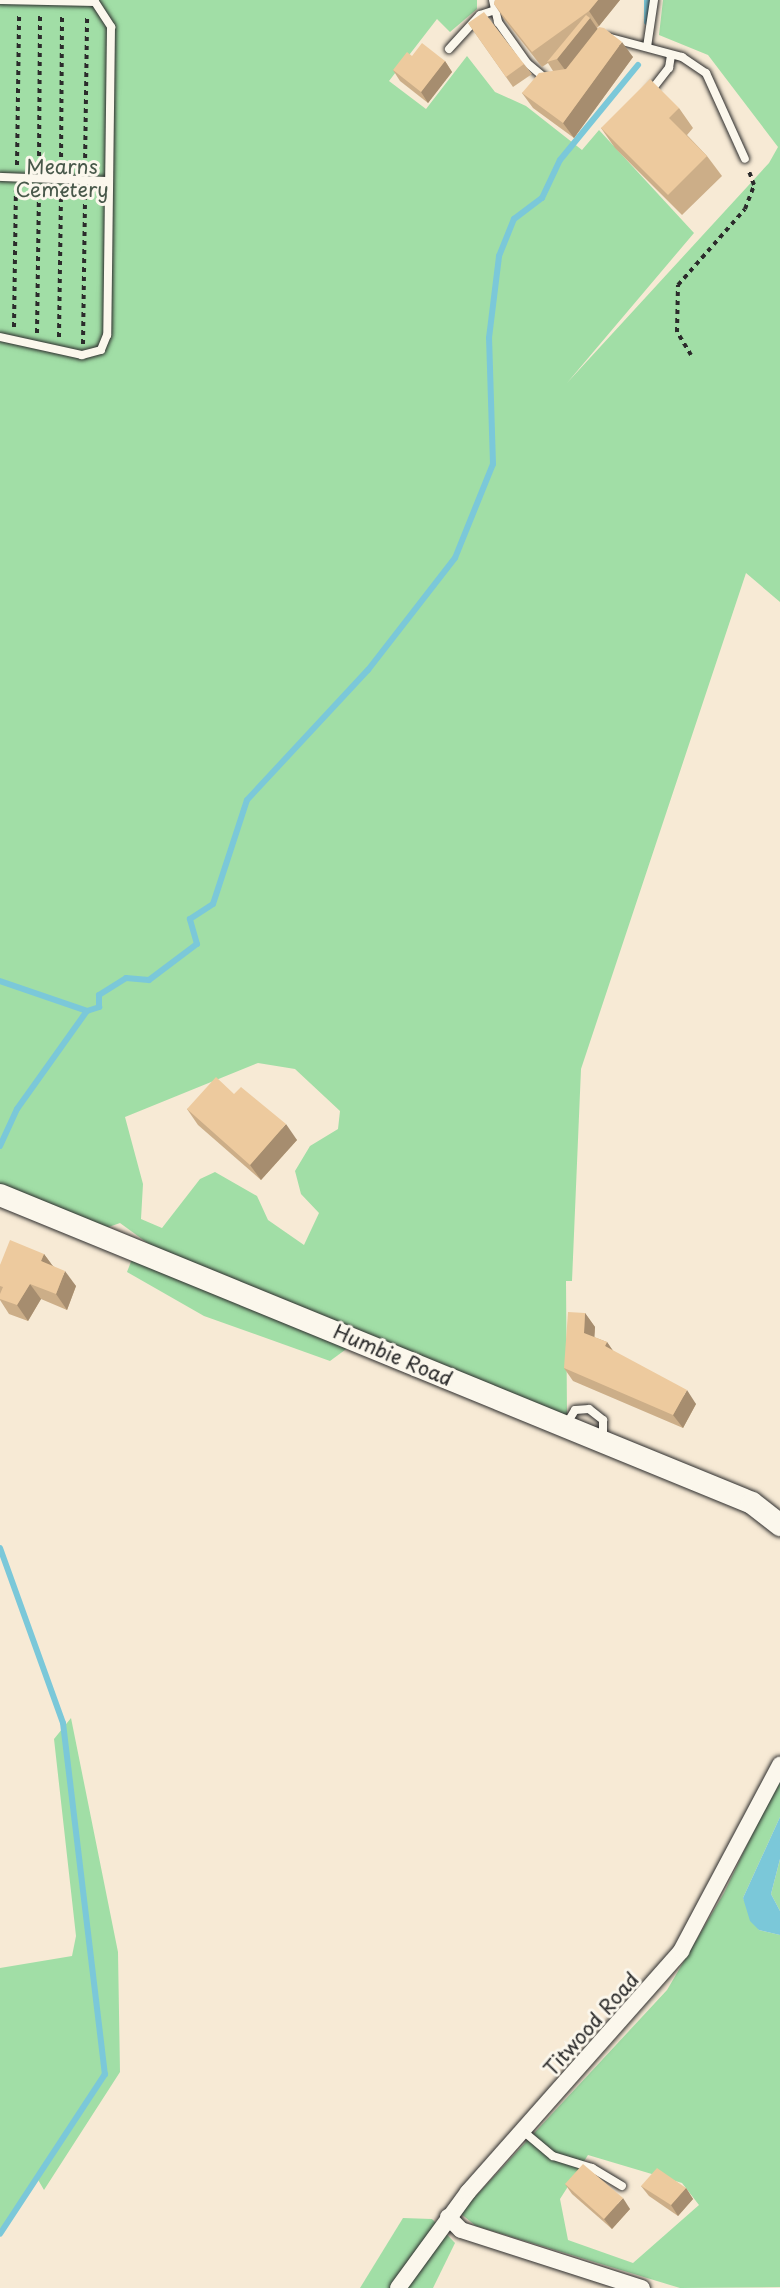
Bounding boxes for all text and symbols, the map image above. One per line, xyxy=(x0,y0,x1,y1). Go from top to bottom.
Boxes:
park label: Mearns Cemetery xyxy=(15,154,109,201)
street label: Humbie Road xyxy=(329,1319,457,1391)
street label: Titwood Road xyxy=(538,1967,644,2081)

